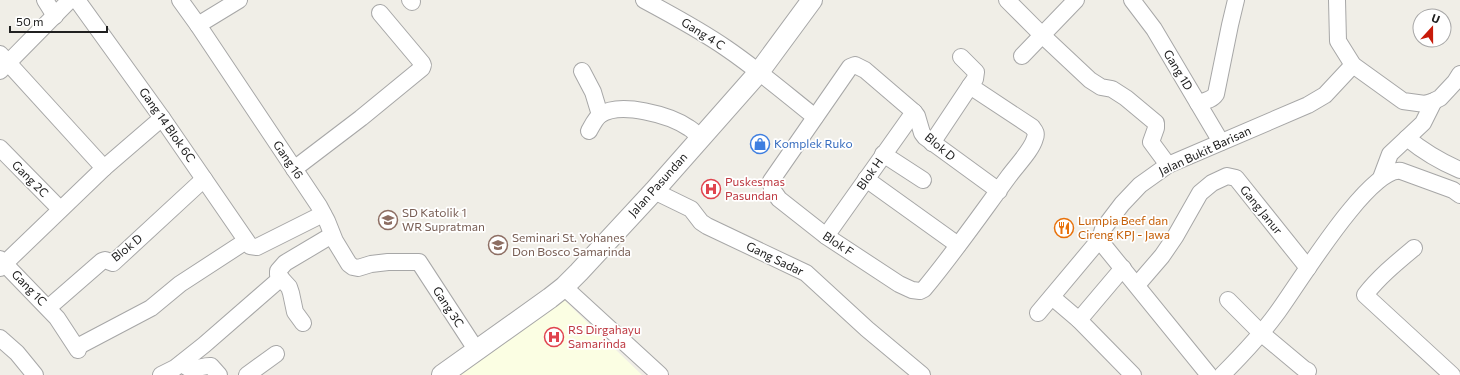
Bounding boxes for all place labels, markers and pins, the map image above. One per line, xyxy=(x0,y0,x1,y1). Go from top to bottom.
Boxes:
shop icon: Komplek Ruko xyxy=(749,133,771,155)
place label: Komplek Ruko xyxy=(774,136,853,150)
place label: Puskesmas Pasundan xyxy=(725,174,785,202)
hospital icon: Puskesmas Pasundan xyxy=(700,178,722,200)
place label: SD Katolik 1 WR Supratman xyxy=(402,205,485,233)
school or university icon: SD Katolik 1 WR Supratman xyxy=(377,209,399,231)
place label: Lumpia Beef dan Cireng KPJ - Jawa xyxy=(1078,213,1170,242)
restaurant icon: Lumpia Beef dan Cireng KPJ - Jawa xyxy=(1053,217,1075,239)
place label: Seminari St. Yohanes Don Bosco Samarinda xyxy=(512,230,631,258)
school or university icon: Seminari St. Yohanes Don Bosco Samarinda xyxy=(487,234,509,256)
place label: RS Dirgahayu Samarinda xyxy=(568,322,641,350)
hospital icon: RS Dirgahayu Samarinda xyxy=(543,326,565,348)

